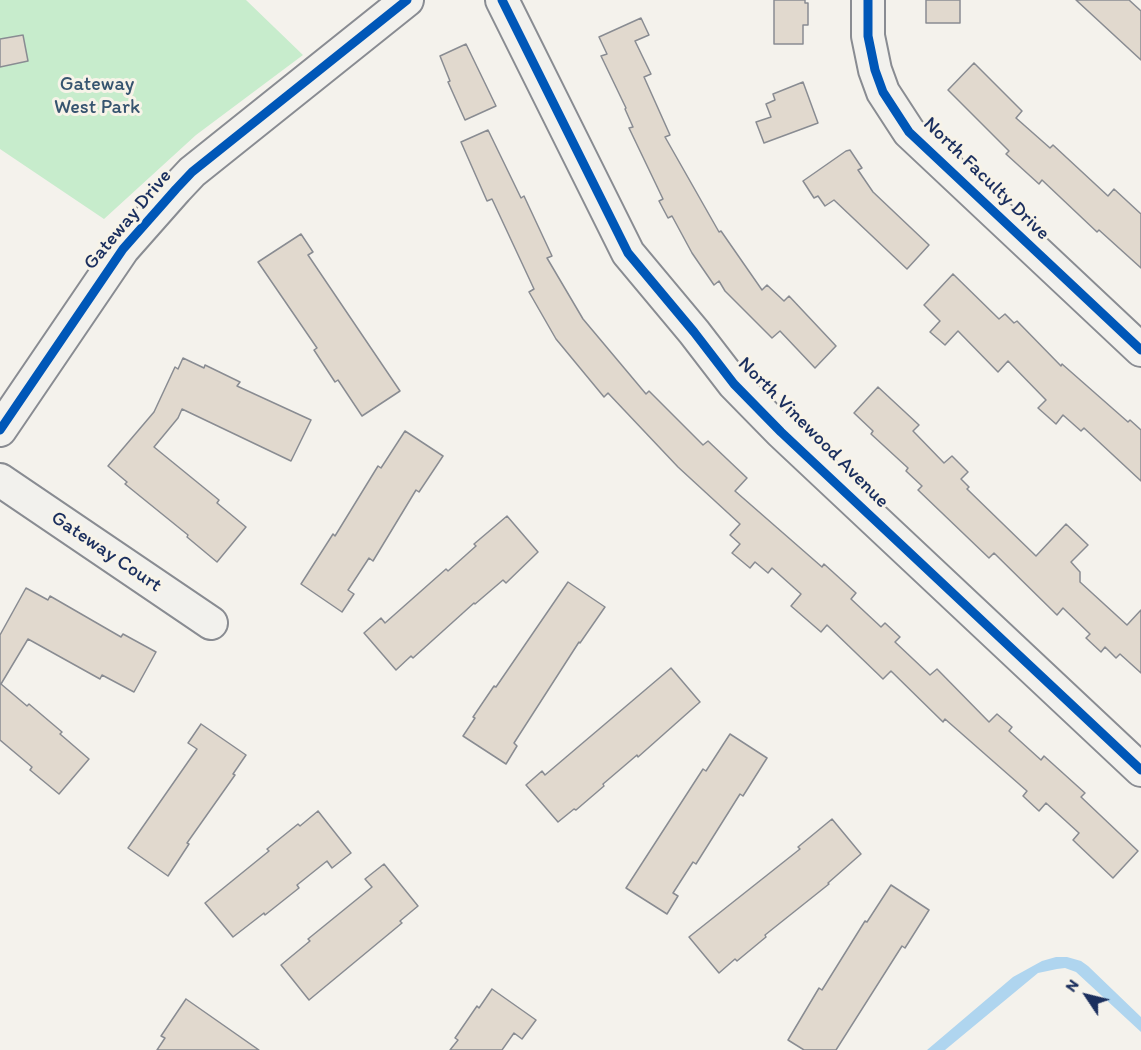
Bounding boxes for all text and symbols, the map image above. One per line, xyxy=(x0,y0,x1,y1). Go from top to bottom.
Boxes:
park label: Gateway West Park xyxy=(54,73,140,120)
street label: North Faculty Drive xyxy=(918,112,1054,246)
street label: Gateway Drive xyxy=(79,165,177,275)
street label: North Vinewood Avenue xyxy=(732,352,894,514)
street label: Gateway Court xyxy=(46,506,166,598)
north arrow xyxy=(1057,966,1117,1026)
text: N xyxy=(1061,976,1083,995)

